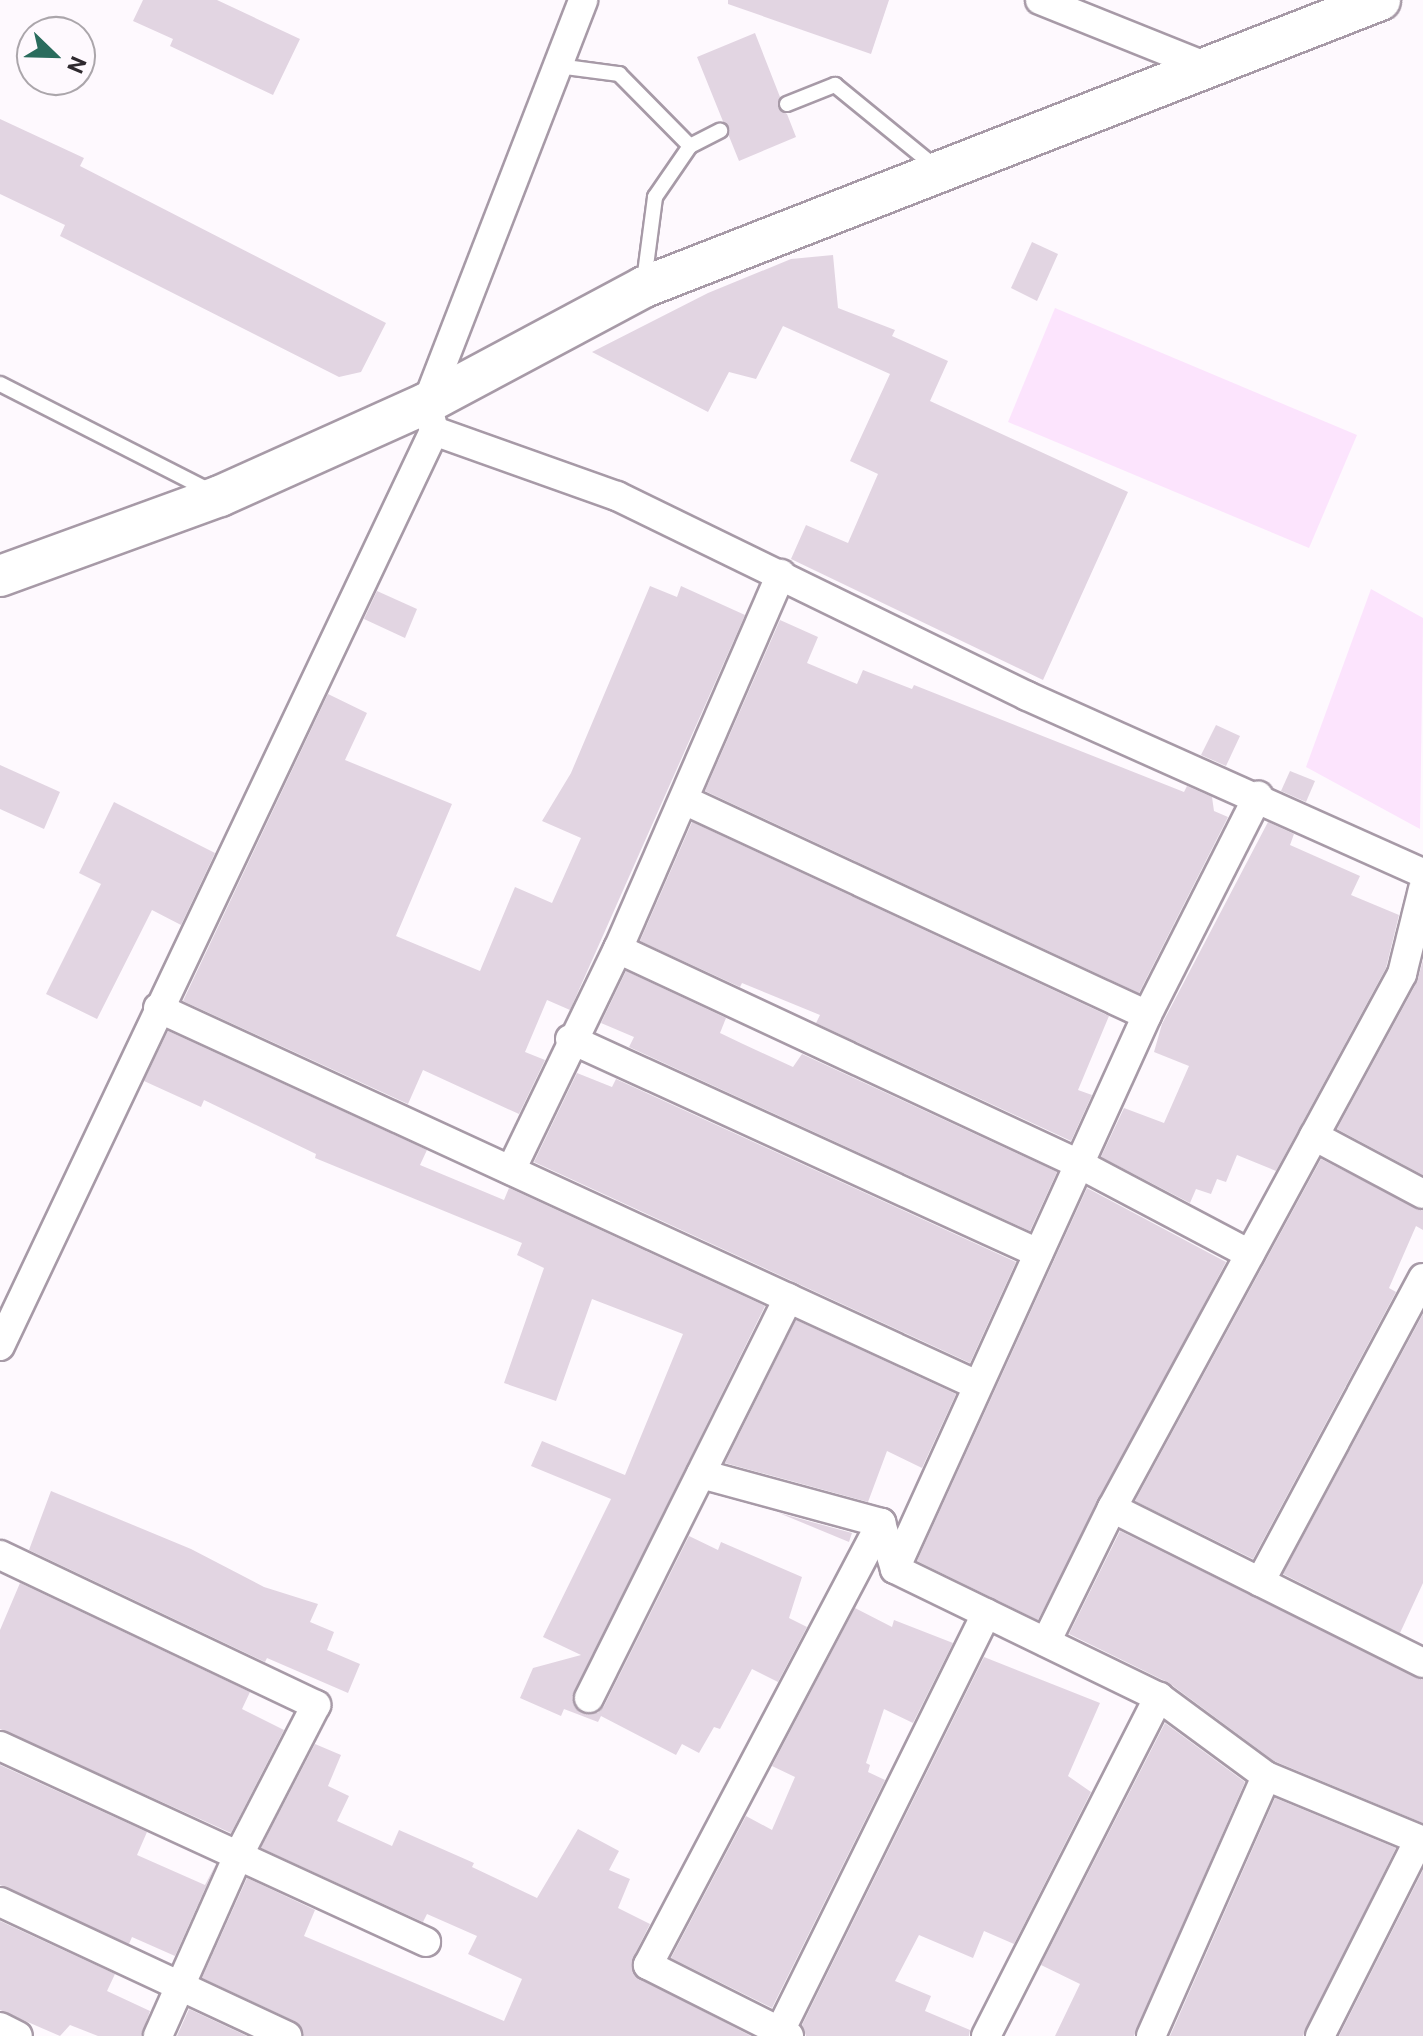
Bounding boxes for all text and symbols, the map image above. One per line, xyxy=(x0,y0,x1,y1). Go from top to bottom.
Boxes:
north arrow xyxy=(16,16,96,96)
text: N xyxy=(62,53,91,77)

